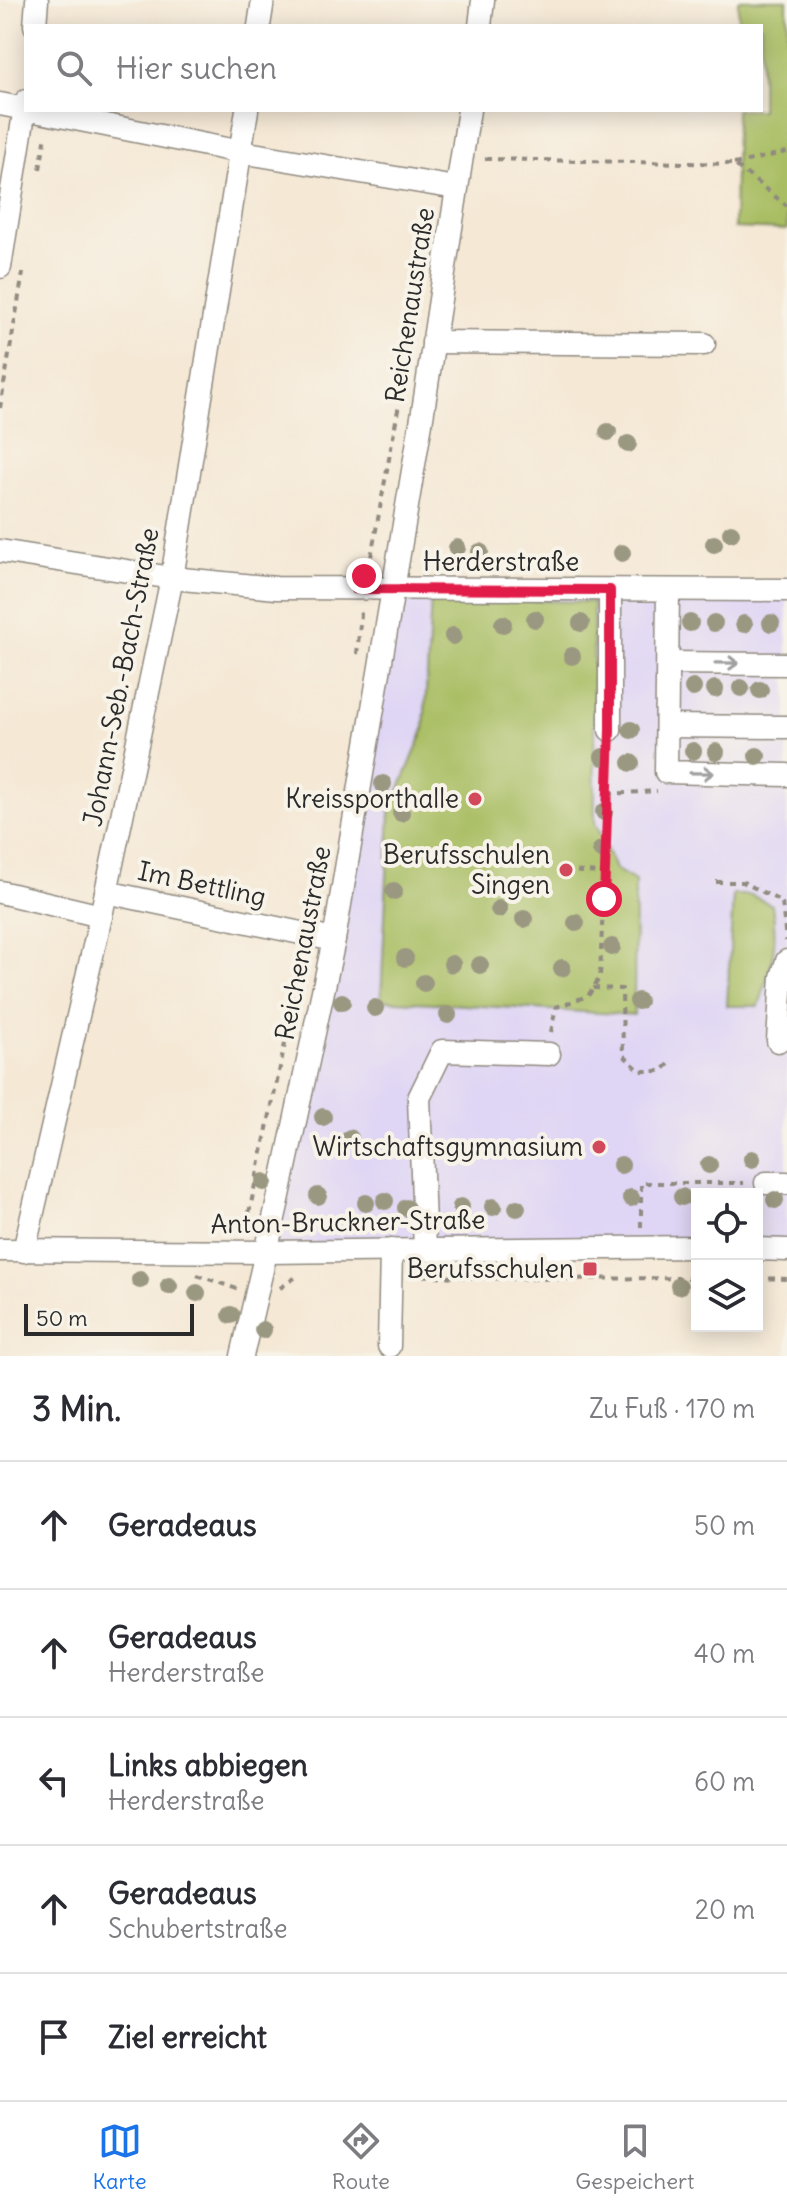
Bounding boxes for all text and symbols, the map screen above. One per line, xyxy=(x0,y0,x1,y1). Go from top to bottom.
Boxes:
search box xyxy=(24,24,763,112)
icon: search xyxy=(52,46,96,90)
text: Hier suchen xyxy=(116,49,277,87)
street label: Reichenaustraße xyxy=(378,205,441,405)
street label: Johann-Seb.-Bach-Straße xyxy=(75,525,166,829)
street label: Herderstraße xyxy=(423,545,579,578)
route end xyxy=(346,558,382,594)
one-way arrow xyxy=(713,655,740,671)
one-way arrow xyxy=(688,765,715,781)
place label: Kreissporthalle xyxy=(285,782,459,815)
marker: Kreissporthalle xyxy=(466,790,484,808)
place label: Berufsschulen Singen xyxy=(383,838,550,901)
street label: Reichenaustraße xyxy=(268,843,337,1043)
street label: Im Bettling xyxy=(135,854,269,913)
marker: Berufsschulen Singen xyxy=(557,861,575,879)
route start xyxy=(586,881,622,917)
place label: Wirtschaftsgymnasium xyxy=(313,1130,583,1163)
marker: Wirtschaftsgymnasium xyxy=(590,1138,608,1156)
map controls xyxy=(691,1188,763,1332)
button: locate xyxy=(691,1188,763,1260)
street label: Anton-Bruckner-Straße xyxy=(210,1203,486,1240)
place label: Berufsschulen xyxy=(407,1252,574,1285)
marker: Berufsschulen xyxy=(581,1260,599,1278)
button: layers xyxy=(691,1260,763,1332)
scale bar xyxy=(24,1300,194,1336)
text: 50 m xyxy=(36,1304,88,1332)
text: 3 Min. xyxy=(32,1387,121,1430)
text: Zu Fuß · 170 m xyxy=(589,1392,755,1425)
icon: ahead xyxy=(32,1503,76,1547)
text: Geradeaus xyxy=(108,1506,257,1544)
text: 50 m xyxy=(694,1509,755,1542)
text: Geradeaus xyxy=(108,1618,257,1656)
icon: ahead xyxy=(32,1631,76,1675)
text: 40 m xyxy=(694,1637,755,1670)
text: Herderstraße xyxy=(108,1656,265,1689)
text: Links abbiegen xyxy=(108,1746,308,1784)
icon: left xyxy=(32,1759,76,1803)
text: 60 m xyxy=(694,1765,755,1798)
text: Herderstraße xyxy=(108,1784,265,1817)
text: Geradeaus xyxy=(108,1874,257,1912)
icon: ahead xyxy=(32,1887,76,1931)
text: 20 m xyxy=(695,1893,755,1926)
text: Schubertstraße xyxy=(108,1912,287,1945)
icon: arrive xyxy=(32,2015,76,2059)
text: Ziel erreicht xyxy=(108,2018,267,2056)
tab: Karte xyxy=(93,2119,147,2195)
tab: Route xyxy=(332,2119,390,2195)
tab: Gespeichert xyxy=(575,2119,694,2195)

